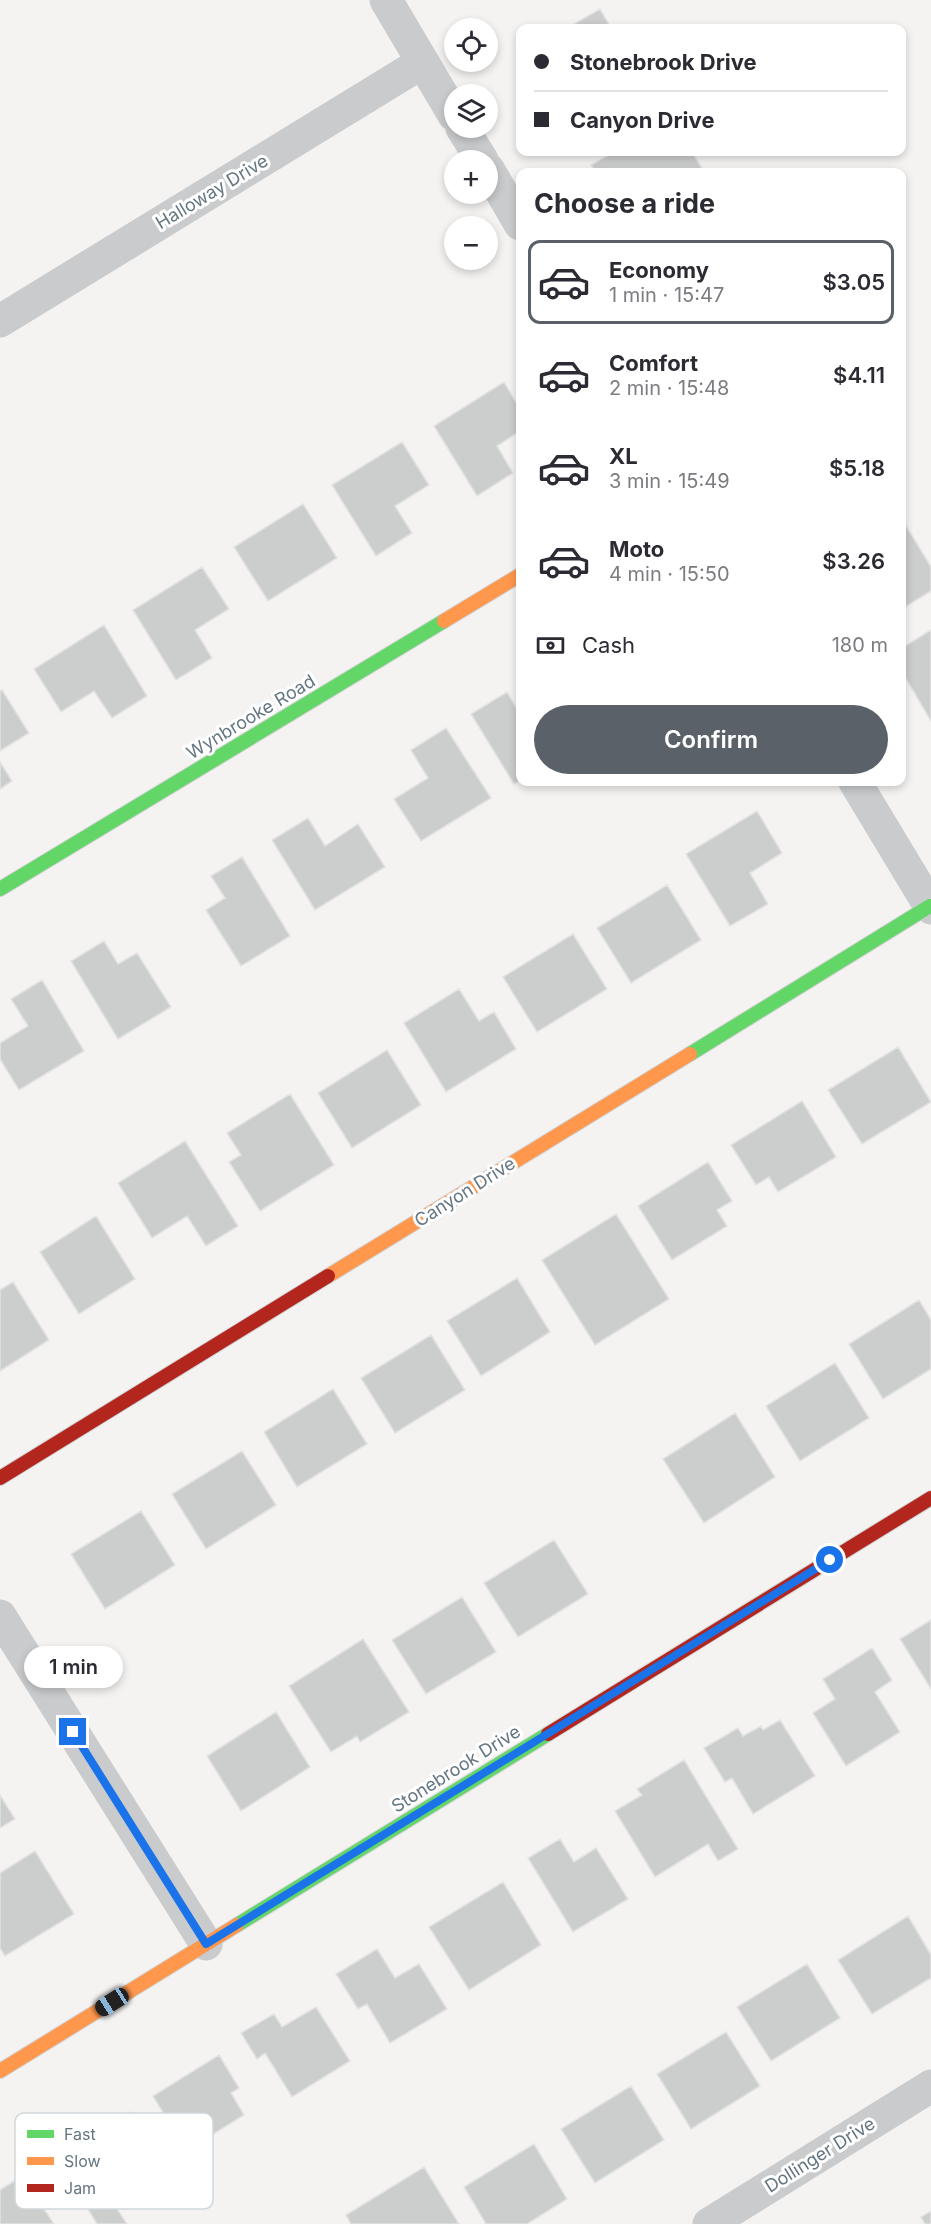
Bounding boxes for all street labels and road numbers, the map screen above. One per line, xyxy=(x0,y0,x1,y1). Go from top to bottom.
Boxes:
street label: Halloway Drive xyxy=(152,150,272,233)
street label: Wynbrooke Road xyxy=(183,670,319,763)
street label: Canyon Drive xyxy=(411,1152,519,1231)
street label: Stonebrook Drive xyxy=(387,1720,524,1817)
street label: Dollinger Drive xyxy=(761,2112,879,2197)

